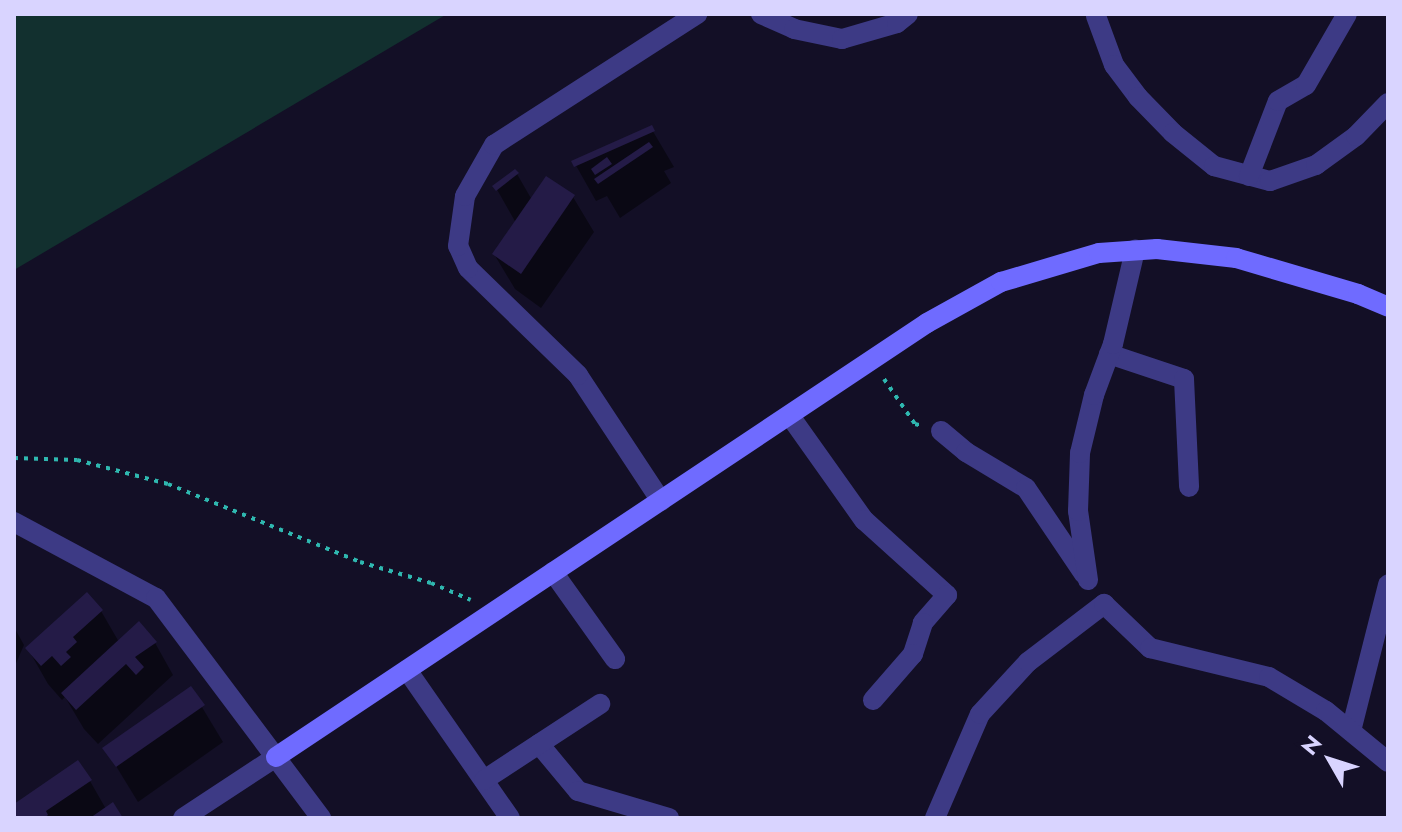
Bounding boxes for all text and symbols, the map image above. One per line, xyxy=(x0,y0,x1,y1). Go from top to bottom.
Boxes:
north arrow xyxy=(1290,720,1370,800)
text: N xyxy=(1293,728,1329,762)

